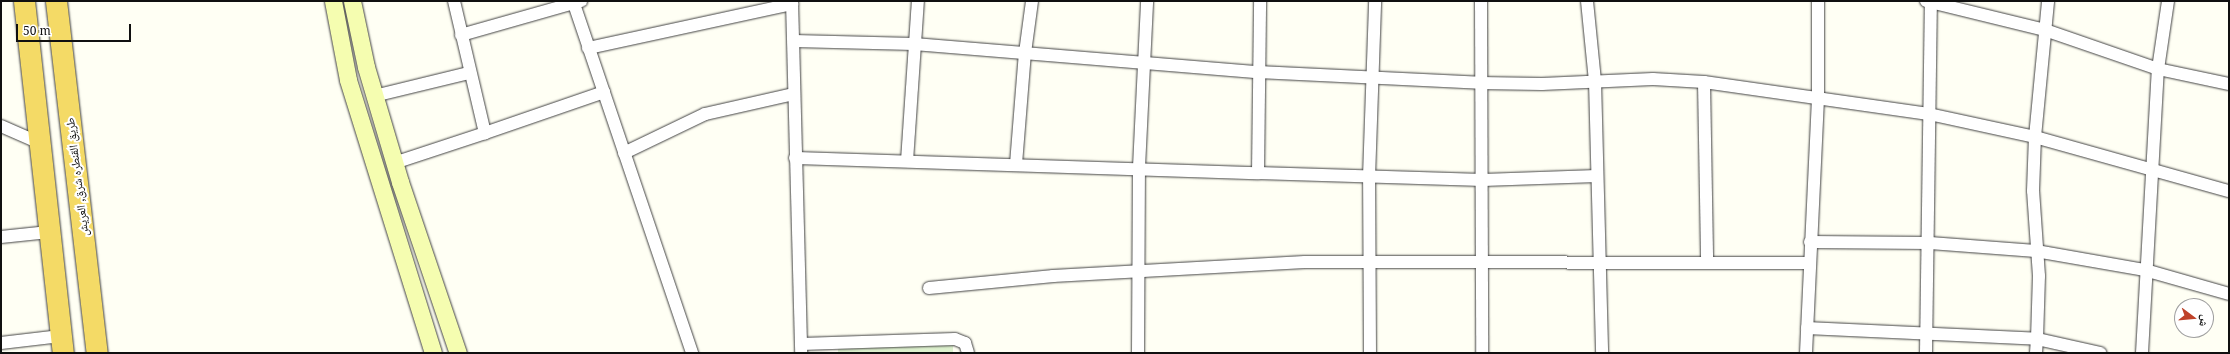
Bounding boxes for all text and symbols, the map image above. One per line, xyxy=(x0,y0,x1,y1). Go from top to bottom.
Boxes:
scale bar xyxy=(18,16,133,42)
text: 50 m xyxy=(23,22,51,39)
street label: طريق القنطره شرق, العريش xyxy=(63,117,91,237)
north arrow xyxy=(2174,298,2214,338)
text: ش xyxy=(2196,313,2214,329)

